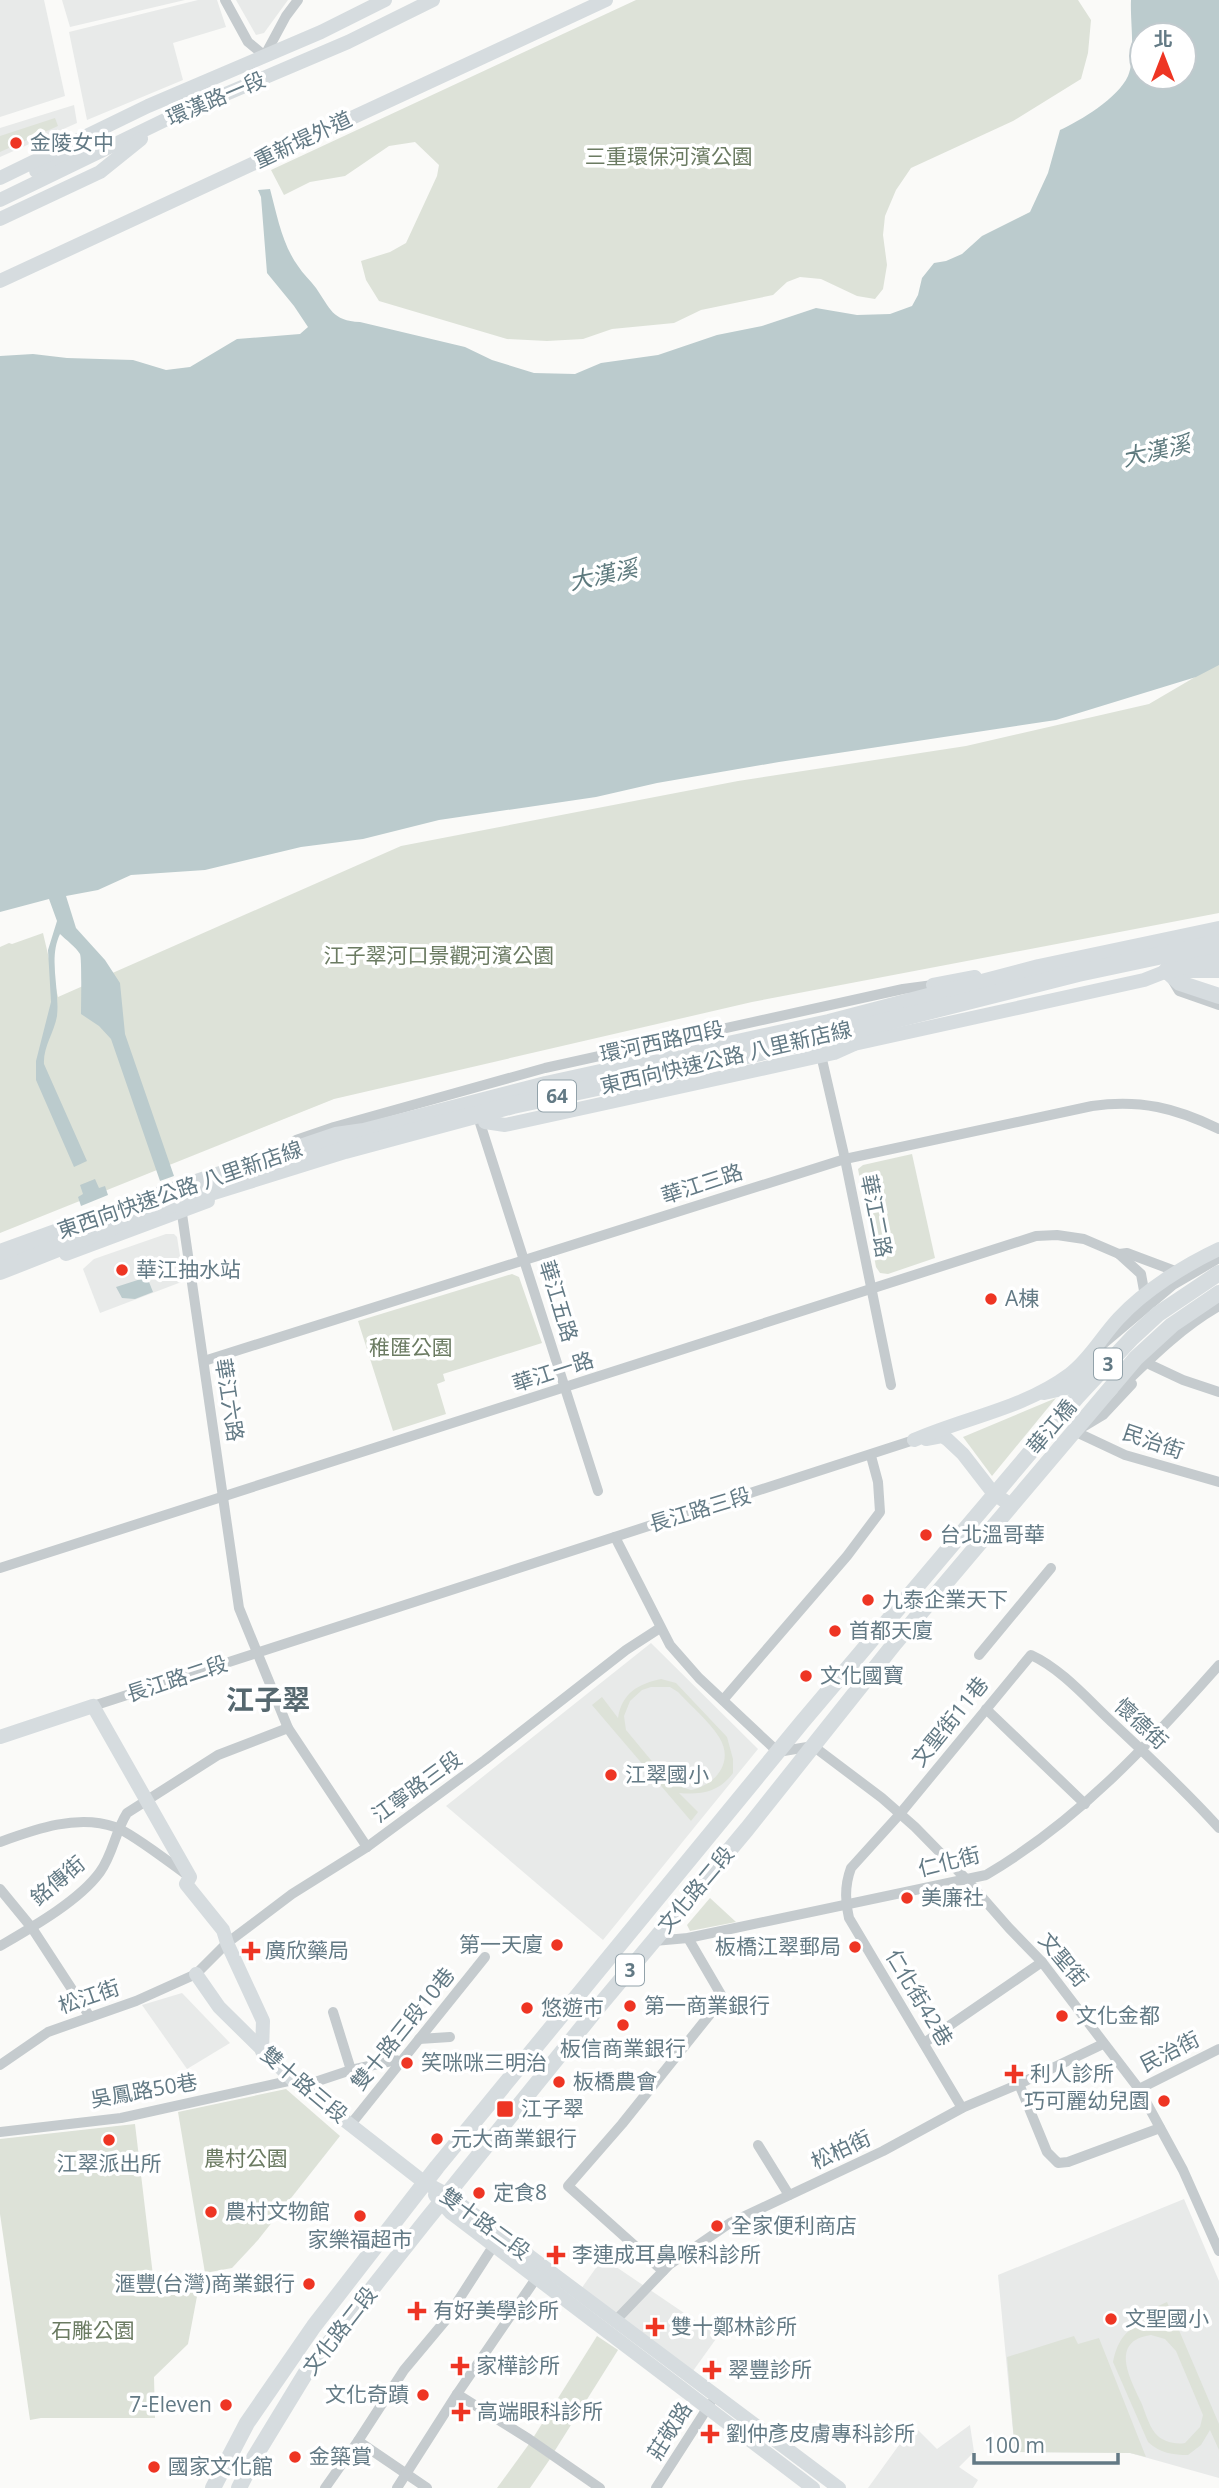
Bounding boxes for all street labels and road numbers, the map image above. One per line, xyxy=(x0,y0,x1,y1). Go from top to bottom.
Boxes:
street label: 環漢路一段 xyxy=(162,65,269,131)
street label: 重新堤外道 xyxy=(249,104,356,174)
street label: 環河西路四段 xyxy=(597,1014,726,1068)
street label: 東西向快速公路 八里新店線 xyxy=(597,1014,854,1100)
road number: 64 xyxy=(538,1080,576,1112)
street label: 東西向快速公路 八里新店線 xyxy=(53,1134,306,1244)
street label: 華江三路 xyxy=(657,1157,746,1209)
street label: 華江二路 xyxy=(855,1172,899,1260)
street label: 華江五路 xyxy=(533,1256,585,1345)
street label: 華江一路 xyxy=(508,1345,597,1397)
road number: 3 xyxy=(1094,1348,1122,1380)
street label: 華江六路 xyxy=(210,1356,250,1444)
street label: 華江橋 xyxy=(1020,1393,1082,1459)
street label: 民治街 xyxy=(1119,1418,1188,1465)
street label: 長江路三段 xyxy=(645,1480,754,1538)
street label: 長江路二段 xyxy=(122,1649,231,1708)
street label: 文聖街11巷 xyxy=(904,1671,994,1772)
street label: 懷德街 xyxy=(1109,1692,1174,1755)
street label: 江寧路三段 xyxy=(366,1744,467,1828)
street label: 文化路二段 xyxy=(651,1840,740,1939)
street label: 仁化街 xyxy=(915,1840,983,1882)
street label: 銘傳街 xyxy=(24,1849,90,1911)
street label: 文聖街 xyxy=(1033,1926,1095,1992)
street label: 仁化街42巷 xyxy=(880,1944,960,2051)
road number: 3 xyxy=(616,1954,644,1986)
street label: 雙十路三段10巷 xyxy=(344,1961,460,2095)
street label: 松江街 xyxy=(54,1973,123,2020)
street label: 民治街 xyxy=(1135,2024,1204,2078)
street label: 雙十路三段 xyxy=(255,2040,354,2129)
street label: 吳鳳路50巷 xyxy=(88,2067,199,2113)
street label: 松柏街 xyxy=(806,2123,875,2175)
street label: 雙十路二段 xyxy=(435,2181,536,2265)
street label: 文化路二段 xyxy=(296,2280,383,2380)
street label: 莊敬路 xyxy=(641,2396,698,2465)

